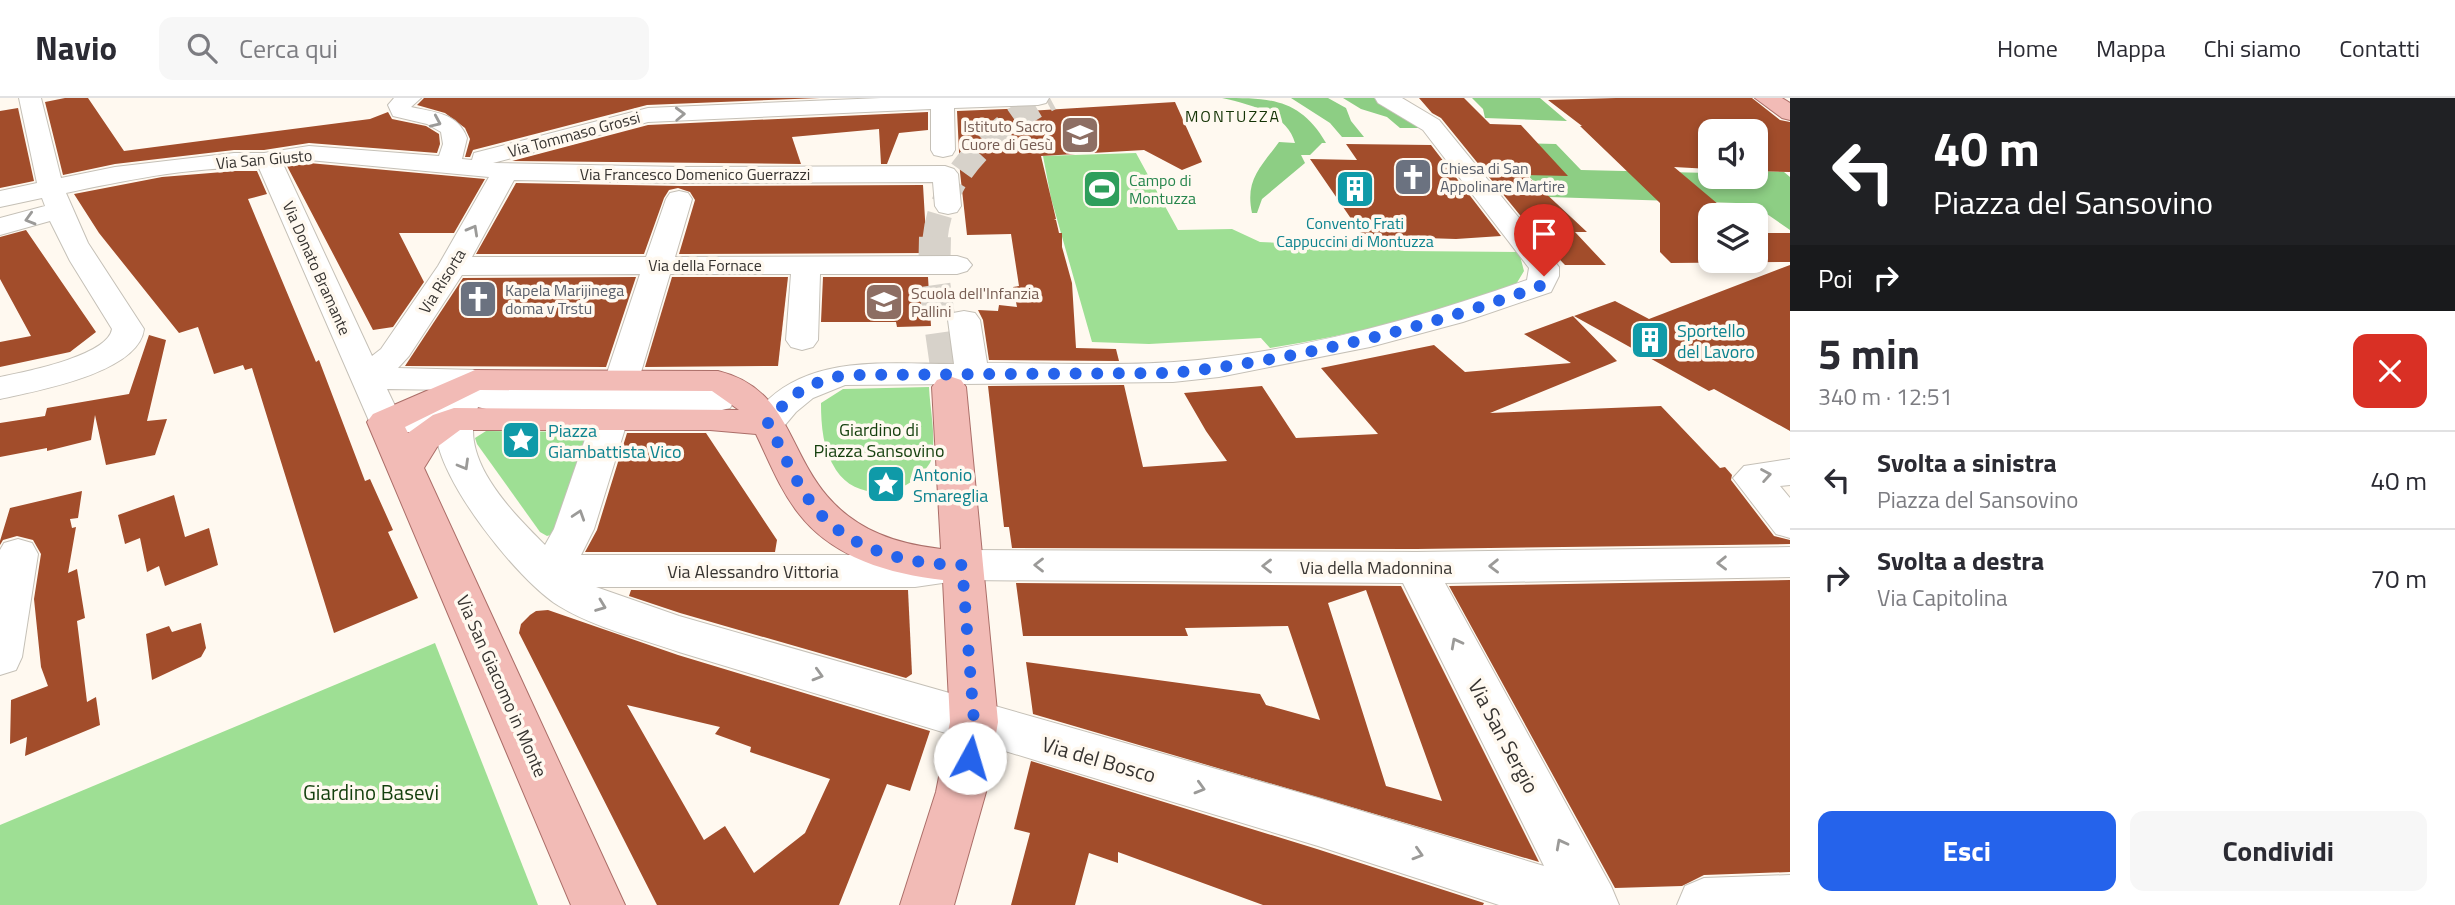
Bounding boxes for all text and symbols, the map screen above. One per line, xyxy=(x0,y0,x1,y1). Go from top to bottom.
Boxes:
search box xyxy=(159,17,649,80)
text: Navio xyxy=(35,23,117,73)
icon: search xyxy=(183,29,221,67)
text: Cerca qui xyxy=(239,29,338,68)
text: Home xyxy=(1997,30,2058,66)
text: Mappa xyxy=(2096,30,2165,66)
text: Chi siamo xyxy=(2203,30,2301,66)
text: Contatti xyxy=(2339,30,2420,66)
district label: MONTUZZA xyxy=(1185,104,1281,128)
street label: Via Tommaso Grossi xyxy=(505,105,643,163)
one-way arrow xyxy=(674,106,685,121)
text: 40 m xyxy=(1933,110,2040,185)
one-way arrow xyxy=(429,114,441,128)
place label: Istituto Sacro Cuore di Gesù xyxy=(961,114,1053,156)
school or university icon: Istituto Sacro Cuore di Gesù xyxy=(1059,114,1101,156)
map controls xyxy=(1698,119,1768,273)
button: sound xyxy=(1698,119,1768,189)
icon: left xyxy=(1818,126,1909,217)
street label: Via San Giusto xyxy=(215,143,313,175)
church icon: Chiesa di San Appolinare Martire xyxy=(1392,156,1434,198)
place label: Chiesa di San Appolinare Martire xyxy=(1440,156,1565,198)
street label: Via Francesco Domenico Guerrazzi xyxy=(580,162,810,186)
sports icon: Campo di Montuzza xyxy=(1081,168,1123,210)
place label: Campo di Montuzza xyxy=(1129,168,1196,210)
building icon: Convento Frati Cappuccini di Montuzza xyxy=(1334,168,1376,210)
text: Piazza del Sansovino xyxy=(1933,178,2213,226)
street label: Via Donato Bramante xyxy=(277,197,357,339)
button: layers xyxy=(1698,203,1768,273)
pin xyxy=(1514,204,1574,276)
one-way arrow xyxy=(25,211,37,225)
place label: Convento Frati Cappuccini di Montuzza xyxy=(1276,211,1434,253)
icon: arrive xyxy=(1525,215,1563,253)
one-way arrow xyxy=(465,224,478,237)
street label: Via Risorta xyxy=(413,244,471,318)
street label: Via della Fornace xyxy=(648,253,762,277)
text: Poi xyxy=(1818,259,1853,298)
icon: right xyxy=(1867,259,1905,297)
church icon: Kapela Marijinega doma v Trstu xyxy=(457,278,499,320)
place label: Kapela Marijinega doma v Trstu xyxy=(505,278,624,320)
school or university icon: Scuola dell'Infanzia Pallini xyxy=(863,281,905,323)
place label: Scuola dell'Infanzia Pallini xyxy=(911,281,1039,323)
place label: Sportello del Lavoro xyxy=(1677,317,1755,365)
building icon: Sportello del Lavoro xyxy=(1629,319,1671,361)
text: 5 min xyxy=(1818,321,1920,385)
button: close xyxy=(2353,334,2427,408)
text: 340 m · 12:51 xyxy=(1818,379,1953,414)
park label: Giardino di Piazza Sansovino xyxy=(814,416,944,464)
place label: Piazza Giambattista Vico xyxy=(548,417,682,465)
place icon: Piazza Giambattista Vico xyxy=(500,419,542,461)
text: Svolta a sinistra xyxy=(1877,443,2057,482)
one-way arrow xyxy=(456,457,469,470)
place label: Antonio Smareglia xyxy=(913,461,988,509)
icon: left xyxy=(1818,461,1856,499)
text: 40 m xyxy=(2370,461,2427,500)
place icon: Antonio Smareglia xyxy=(865,463,907,505)
one-way arrow xyxy=(1760,468,1772,483)
text: Piazza del Sansovino xyxy=(1877,482,2078,517)
one-way arrow xyxy=(571,509,585,521)
text: Svolta a destra xyxy=(1877,541,2044,580)
street label: Via della Madonnina xyxy=(1300,554,1452,581)
one-way arrow xyxy=(1716,555,1727,571)
one-way arrow xyxy=(1034,557,1044,573)
street label: Via Alessandro Vittoria xyxy=(667,558,839,585)
one-way arrow xyxy=(1261,559,1272,574)
one-way arrow xyxy=(1489,559,1500,574)
icon: right xyxy=(1818,559,1856,597)
text: 70 m xyxy=(2370,559,2427,598)
text: Via Capitolina xyxy=(1877,580,2008,615)
street label: Via San Giacomo in Monte xyxy=(450,591,554,781)
one-way arrow xyxy=(594,598,606,612)
one-way arrow xyxy=(1450,638,1464,650)
one-way arrow xyxy=(812,666,824,681)
street label: Via San Sergio xyxy=(1460,673,1548,799)
position arrow xyxy=(933,721,1007,795)
street label: Via del Bosco xyxy=(1038,727,1160,791)
park label: Giardino Basevi xyxy=(303,776,439,808)
one-way arrow xyxy=(1194,780,1206,794)
button: Esci xyxy=(1818,811,2116,891)
button: Condividi xyxy=(2130,811,2427,891)
one-way arrow xyxy=(1555,839,1569,852)
one-way arrow xyxy=(1412,845,1424,860)

